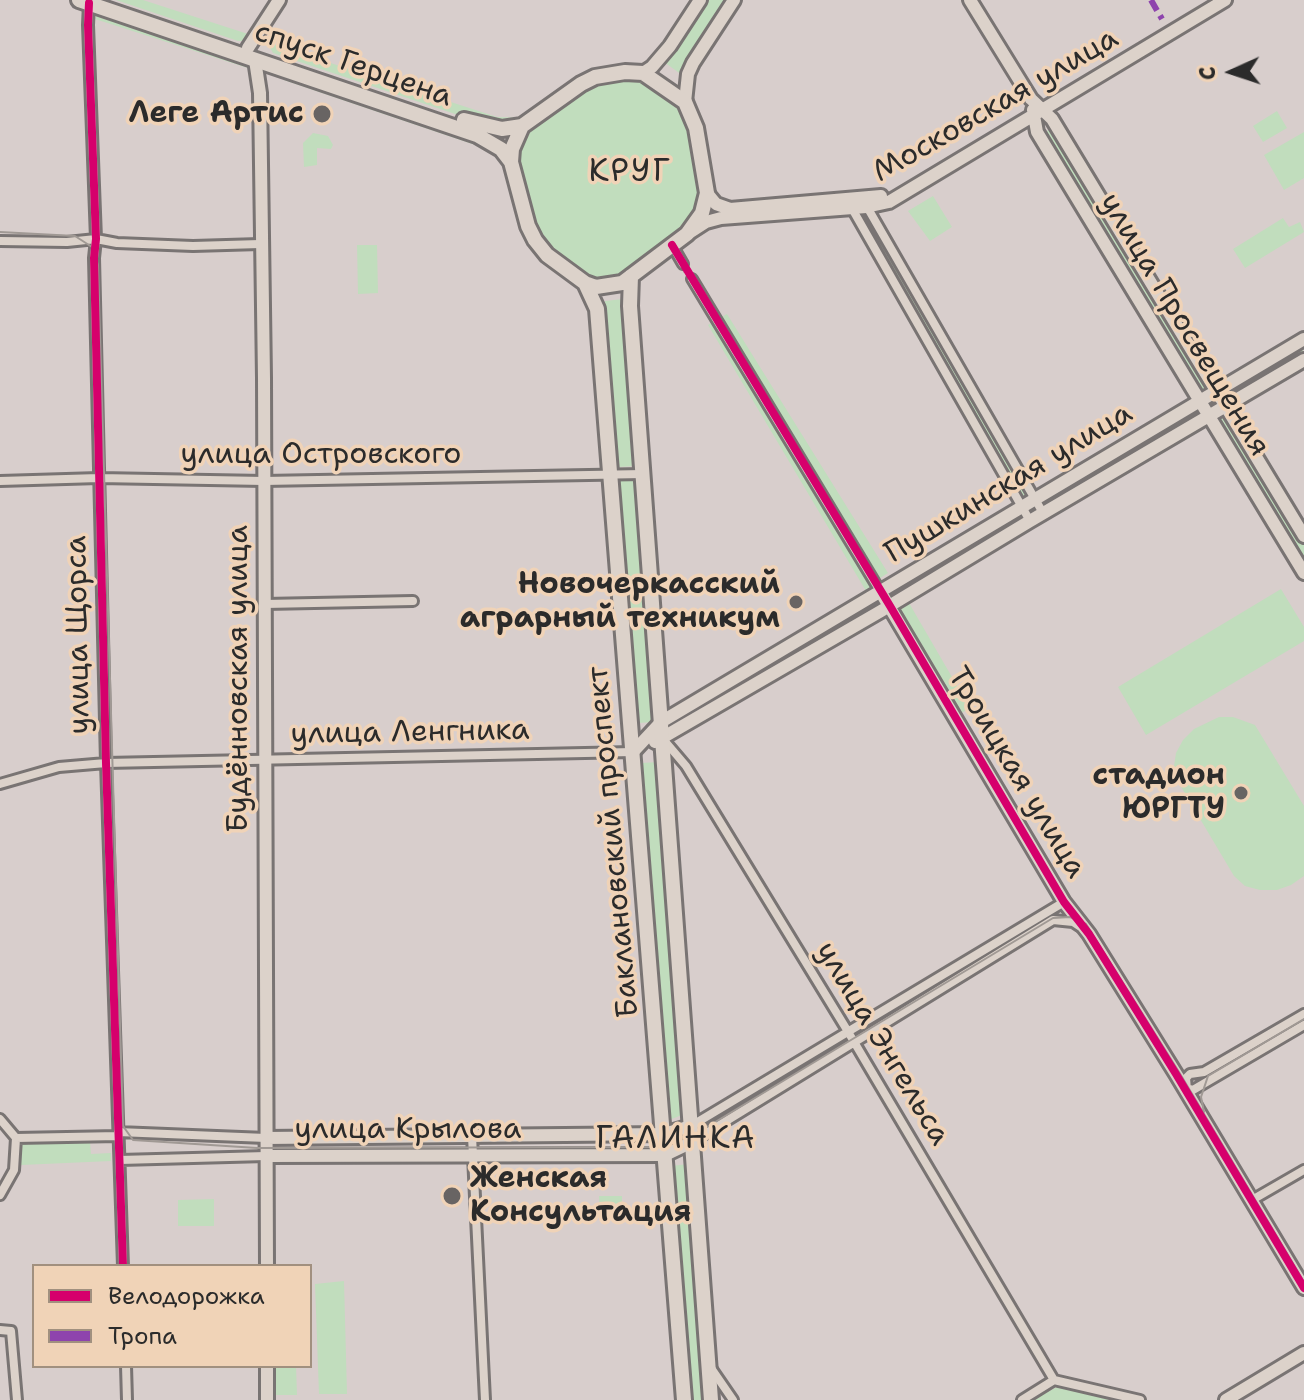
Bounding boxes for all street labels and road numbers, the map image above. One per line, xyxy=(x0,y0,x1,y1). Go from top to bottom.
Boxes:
street label: спуск Герцена xyxy=(250,14,456,116)
street label: Московская улица xyxy=(867,21,1125,191)
street label: улица Просвещения xyxy=(1091,187,1277,463)
street label: Пушкинская улица xyxy=(879,396,1139,572)
street label: улица Островского xyxy=(181,437,461,473)
street label: Будённовская улица xyxy=(221,525,257,833)
street label: улица Щорса xyxy=(59,535,99,735)
street label: Троицкая улица xyxy=(939,661,1093,885)
street label: Баклановский проспект xyxy=(581,665,647,1019)
street label: улица Ленгника xyxy=(290,713,530,753)
street label: улица Энгельса xyxy=(807,936,957,1152)
street label: улица Крылова xyxy=(295,1112,521,1148)

